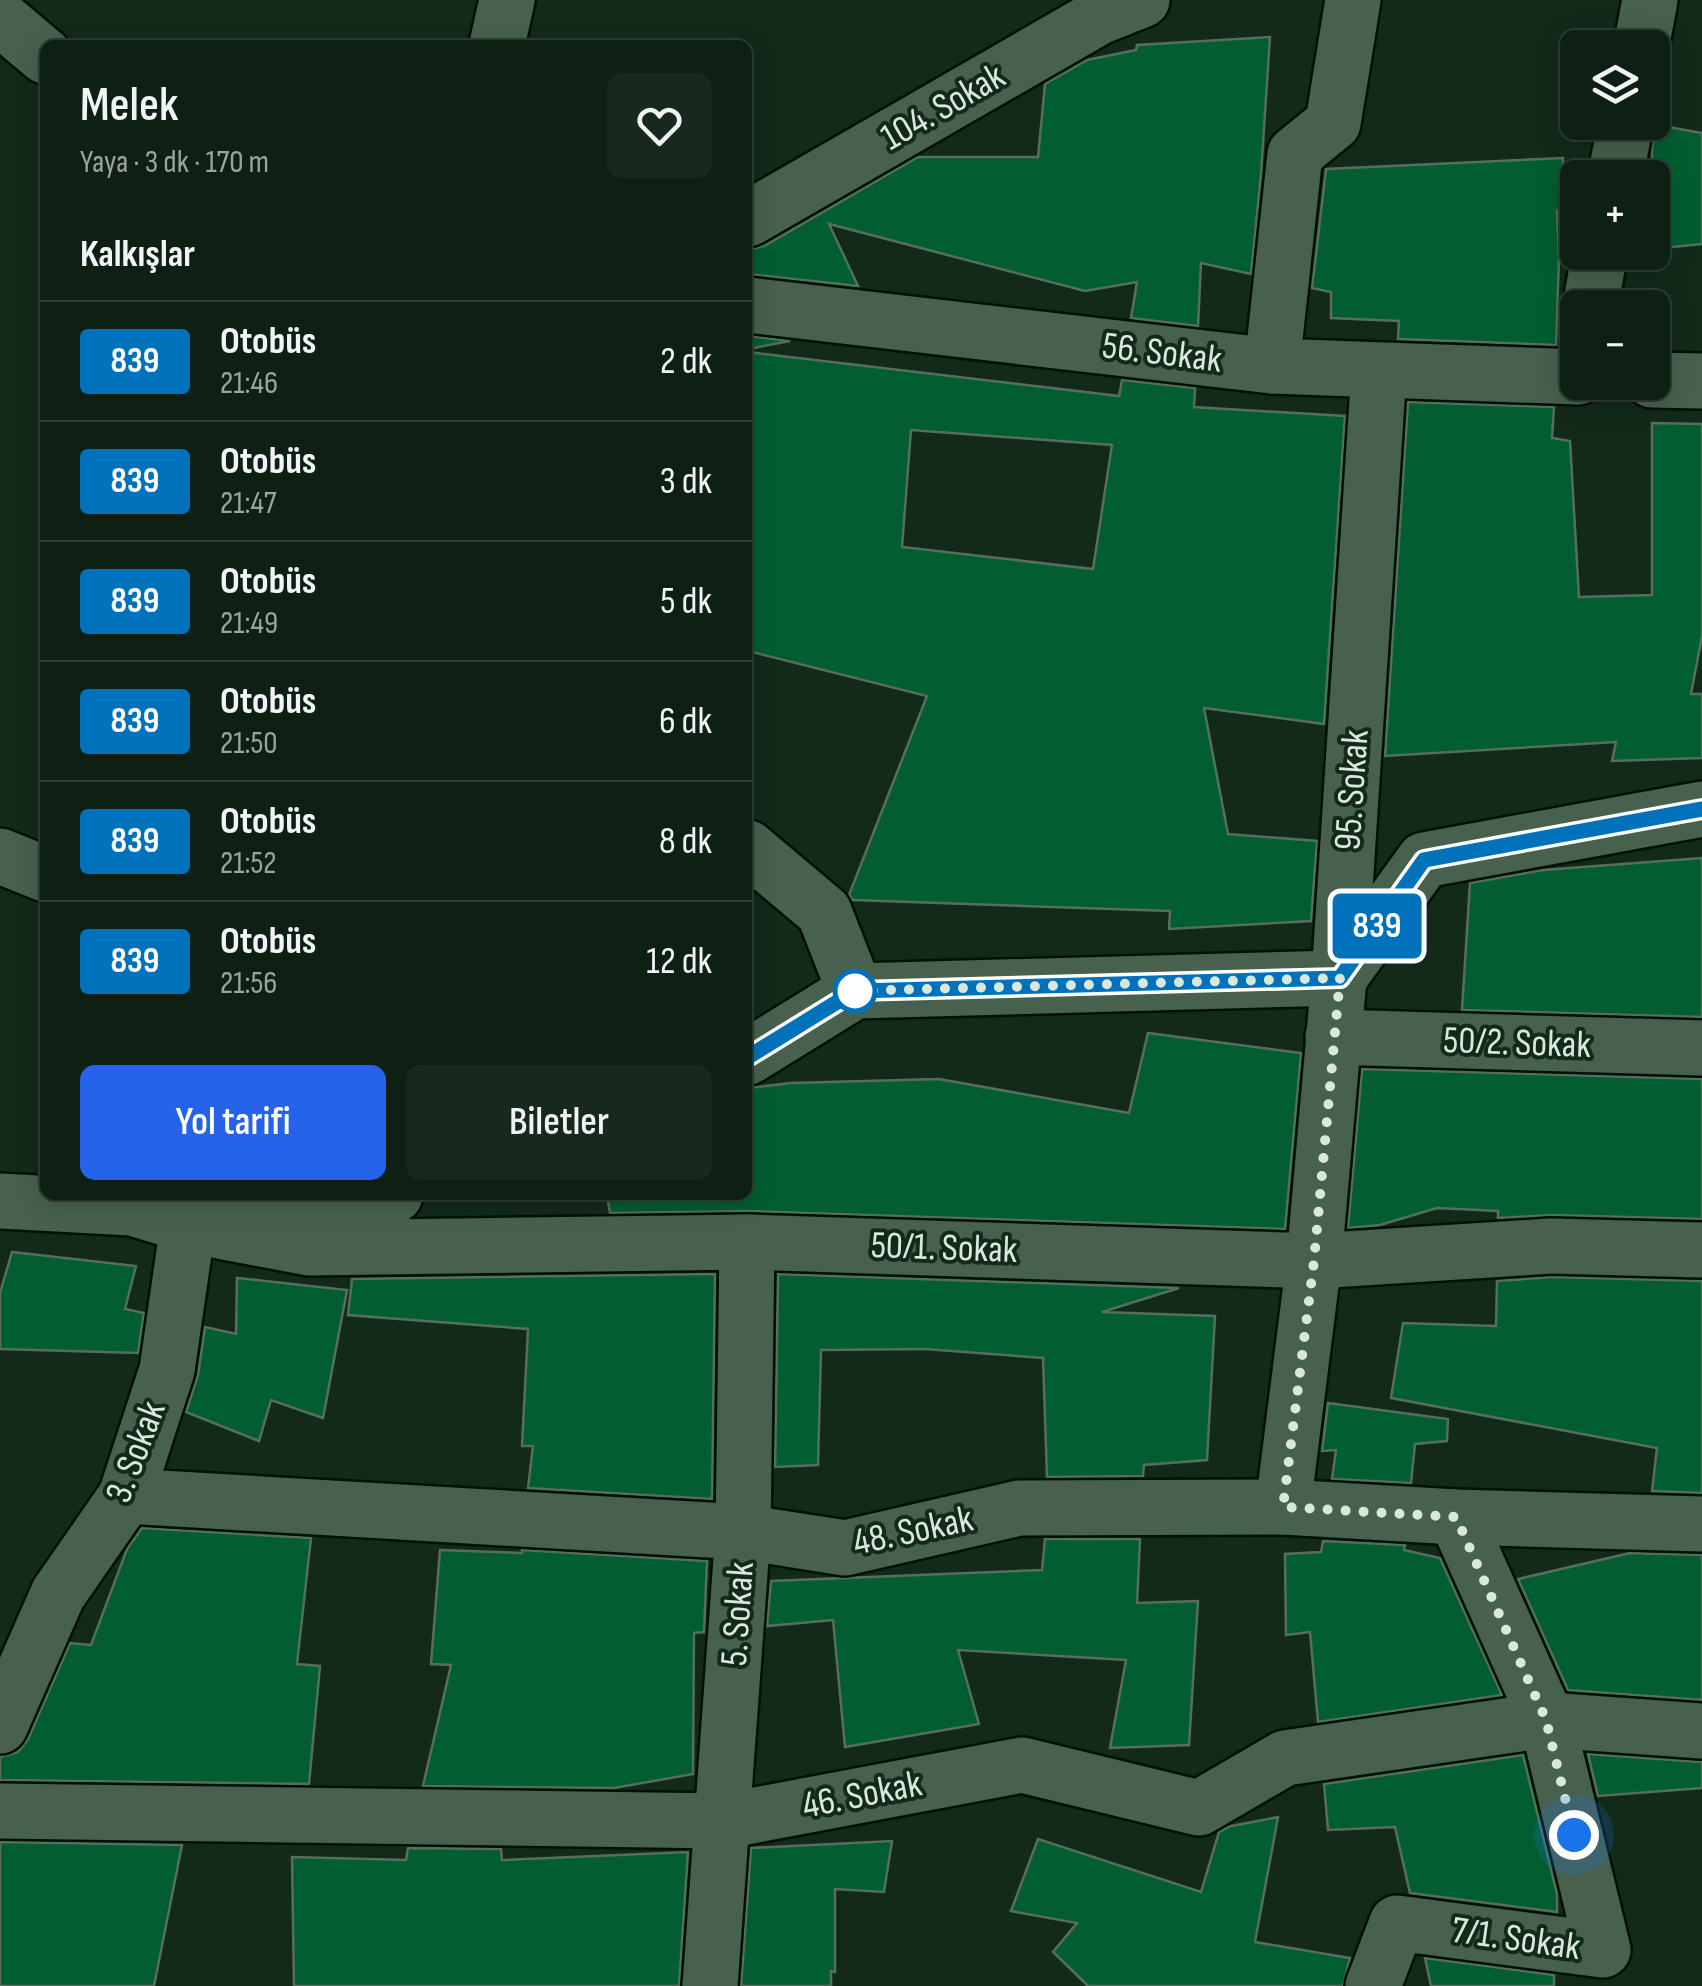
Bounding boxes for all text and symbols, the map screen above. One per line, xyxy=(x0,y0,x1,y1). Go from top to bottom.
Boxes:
map controls xyxy=(1560,30,1670,400)
button: layers xyxy=(1560,30,1670,140)
street label: 104. Sokak xyxy=(873,54,1013,160)
button: heart xyxy=(607,73,712,178)
text: Melek xyxy=(80,77,178,134)
text: Yaya · 3 dk · 170 m xyxy=(80,143,269,182)
button: + xyxy=(1560,160,1670,270)
text: Kalkışlar xyxy=(80,232,195,277)
button: − xyxy=(1560,290,1670,400)
text: Otobüs xyxy=(220,319,316,364)
street label: 56. Sokak xyxy=(1100,323,1225,383)
text: 2 dk xyxy=(660,339,712,384)
text: 839 xyxy=(111,340,159,383)
text: 21:46 xyxy=(220,364,278,403)
text: Otobüs xyxy=(220,439,316,484)
text: 3 dk xyxy=(660,459,712,504)
text: 839 xyxy=(111,460,159,503)
text: 21:47 xyxy=(220,484,276,523)
text: Otobüs xyxy=(220,559,316,604)
text: 5 dk xyxy=(660,579,712,624)
text: 839 xyxy=(111,580,159,623)
text: 21:49 xyxy=(220,604,278,643)
text: Otobüs xyxy=(220,679,316,724)
text: 6 dk xyxy=(659,699,712,744)
text: 839 xyxy=(111,700,159,743)
text: 21:50 xyxy=(220,724,278,763)
street label: 95. Sokak xyxy=(1325,728,1379,852)
text: Otobüs xyxy=(220,799,316,844)
text: 8 dk xyxy=(659,819,712,864)
text: 839 xyxy=(111,820,159,863)
text: 21:52 xyxy=(220,844,277,883)
line badge: 839 xyxy=(1320,894,1434,958)
text: 839 xyxy=(1353,905,1401,948)
text: Otobüs xyxy=(220,919,316,964)
text: 12 dk xyxy=(646,939,712,984)
text: 839 xyxy=(111,940,159,983)
text: 21:56 xyxy=(220,964,277,1003)
unlabelled marker xyxy=(834,970,876,1012)
street label: 50/2. Sokak xyxy=(1442,1018,1592,1068)
button: Yol tarifi xyxy=(80,1065,386,1180)
button: Biletler xyxy=(406,1065,712,1180)
street label: 50/1. Sokak xyxy=(870,1223,1018,1273)
street label: 3. Sokak xyxy=(96,1395,176,1509)
street label: 48. Sokak xyxy=(849,1496,978,1566)
street label: 5. Sokak xyxy=(712,1560,764,1667)
street label: 46. Sokak xyxy=(799,1761,926,1829)
your location xyxy=(1549,1810,1599,1860)
street label: 7/1. Sokak xyxy=(1449,1908,1584,1970)

